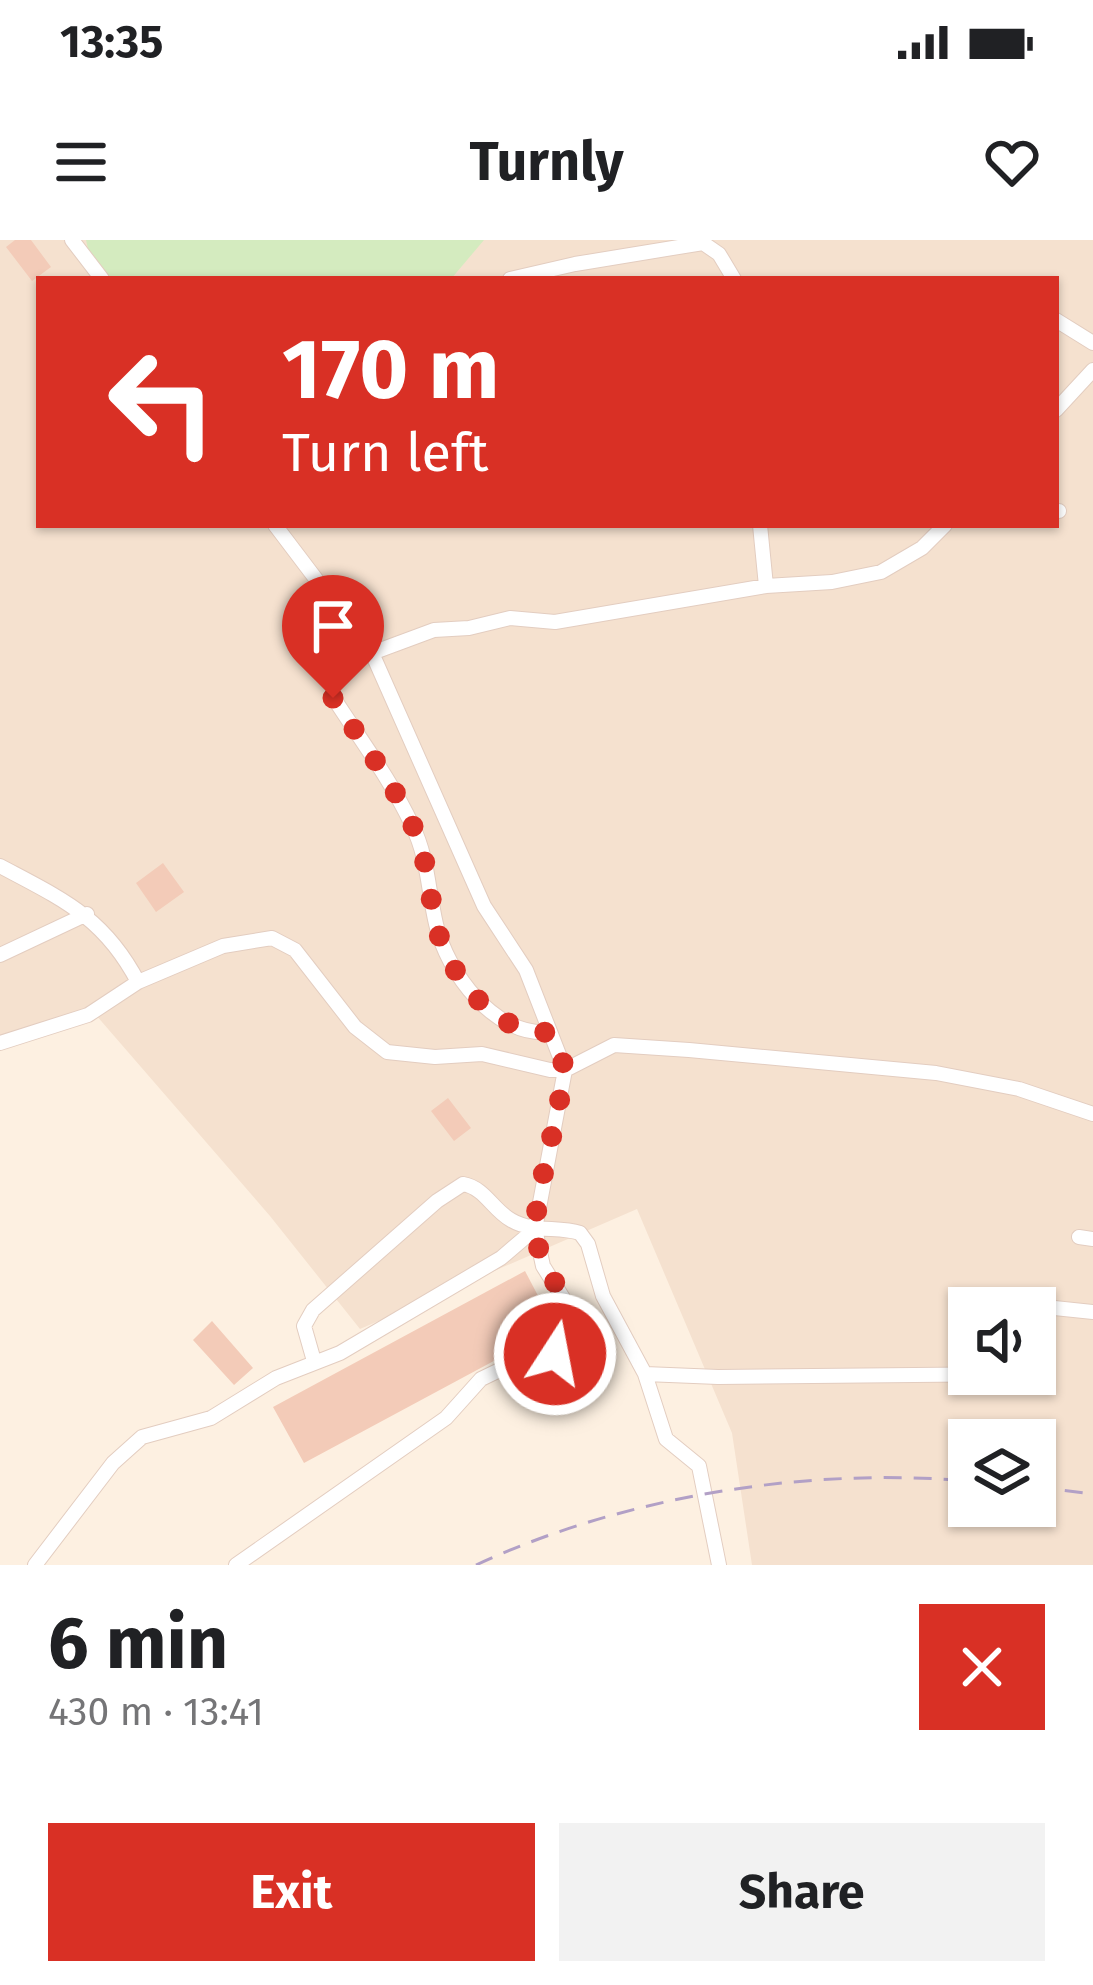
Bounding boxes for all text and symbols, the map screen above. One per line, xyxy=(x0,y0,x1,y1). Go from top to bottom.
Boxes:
text: 13:35 xyxy=(60,15,163,69)
icon: menu xyxy=(48,129,114,195)
icon: heart xyxy=(979,129,1045,195)
text: Turnly xyxy=(469,130,624,194)
text: 170 m xyxy=(282,319,499,420)
icon: left xyxy=(84,324,240,480)
text: Turn left xyxy=(282,421,489,485)
pin xyxy=(282,575,384,698)
icon: arrive xyxy=(300,593,366,659)
map controls xyxy=(948,1287,1056,1527)
button: sound xyxy=(948,1287,1056,1395)
position arrow xyxy=(492,1291,618,1417)
button: layers xyxy=(948,1419,1056,1527)
text: 6 min xyxy=(48,1601,228,1687)
button: close xyxy=(919,1604,1045,1730)
text: 430 m · 13:41 xyxy=(48,1689,264,1735)
button: Exit xyxy=(48,1823,535,1961)
button: Share xyxy=(559,1823,1045,1961)

